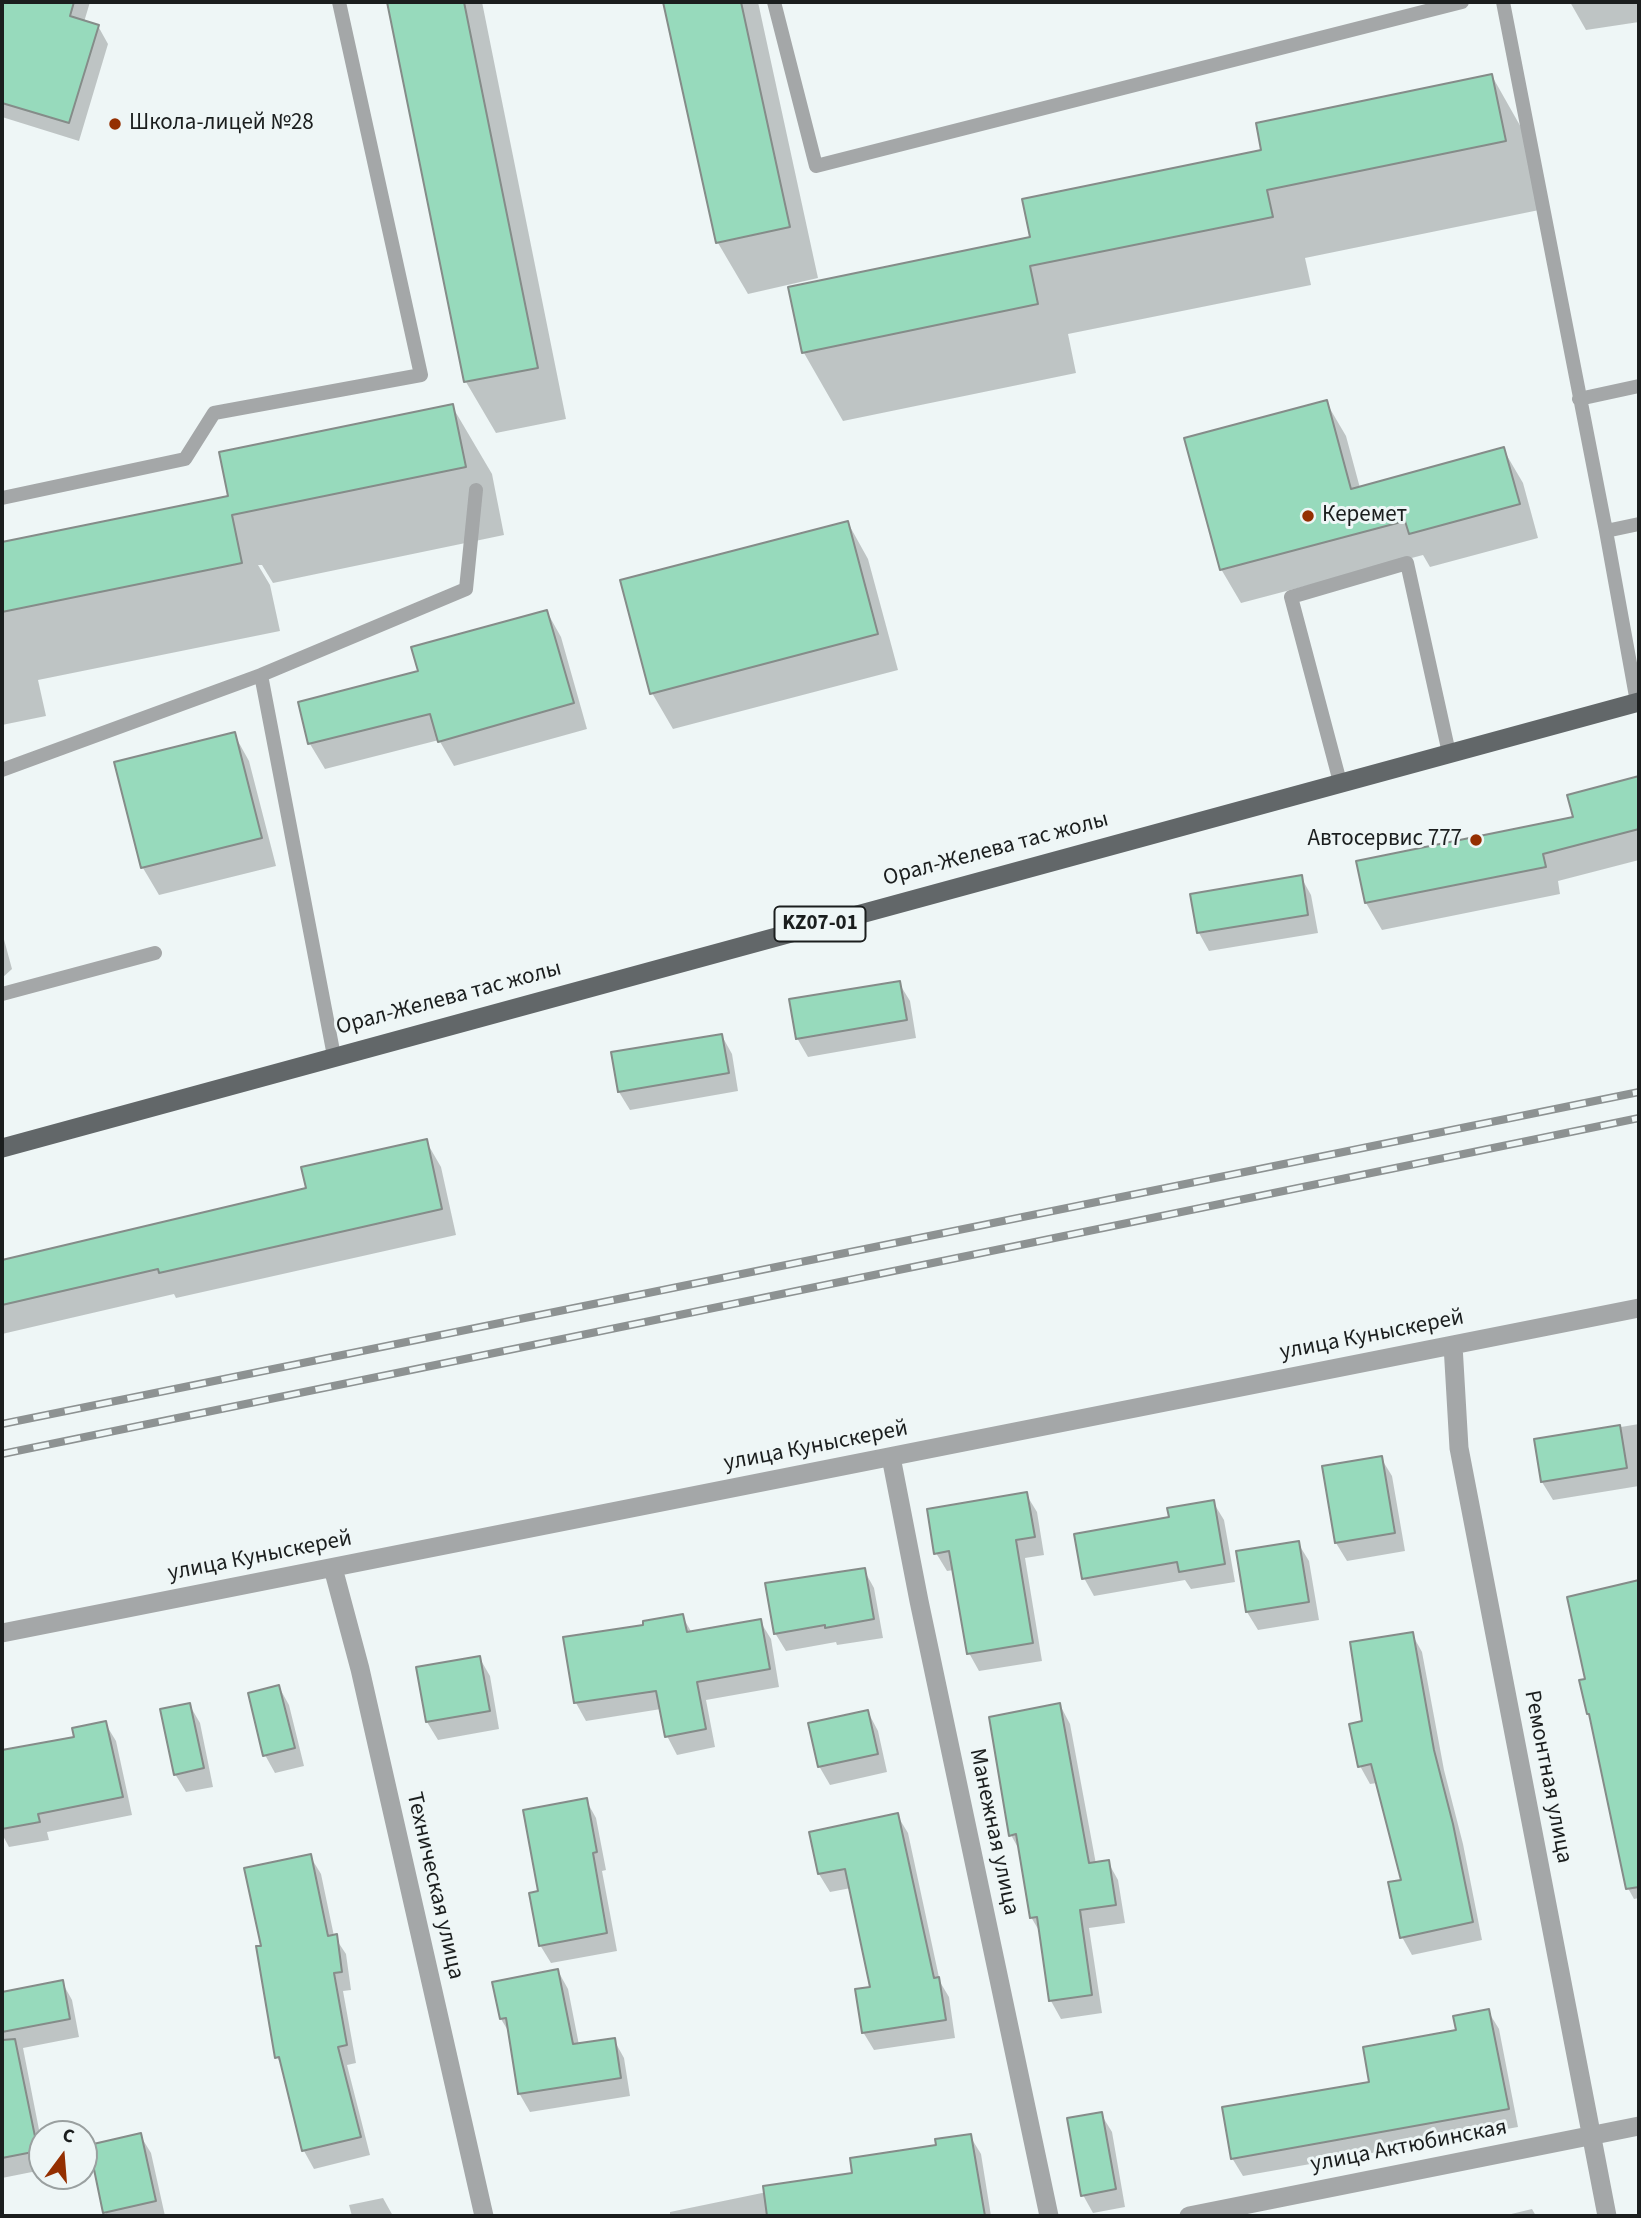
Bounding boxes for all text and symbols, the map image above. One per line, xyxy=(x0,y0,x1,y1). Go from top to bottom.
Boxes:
place label: Школа-лицей №28 xyxy=(129,110,314,138)
marker: Школа-лицей №28 xyxy=(107,116,123,132)
place label: Керемет xyxy=(1322,502,1407,530)
marker: Керемет xyxy=(1300,508,1316,524)
street label: Орал-Желева тас жолы xyxy=(880,807,1112,893)
place label: Автосервис 777 xyxy=(1307,826,1462,854)
marker: Автосервис 777 xyxy=(1468,832,1484,848)
road number: KZ07-01 xyxy=(774,906,866,942)
street label: Орал-Желева тас жолы xyxy=(333,956,565,1042)
street label: улица Куныскерей xyxy=(1278,1305,1466,1367)
street label: улица Куныскерей xyxy=(722,1416,910,1478)
street label: улица Куныскерей xyxy=(166,1526,354,1588)
street label: Ремонтная улица xyxy=(1517,1688,1577,1866)
street label: Манежная улица xyxy=(962,1746,1024,1918)
street label: Техническая улица xyxy=(399,1790,469,1982)
street label: улица Актюбинская xyxy=(1308,2114,1510,2180)
north arrow xyxy=(28,2120,98,2190)
text: С xyxy=(59,2122,77,2151)

